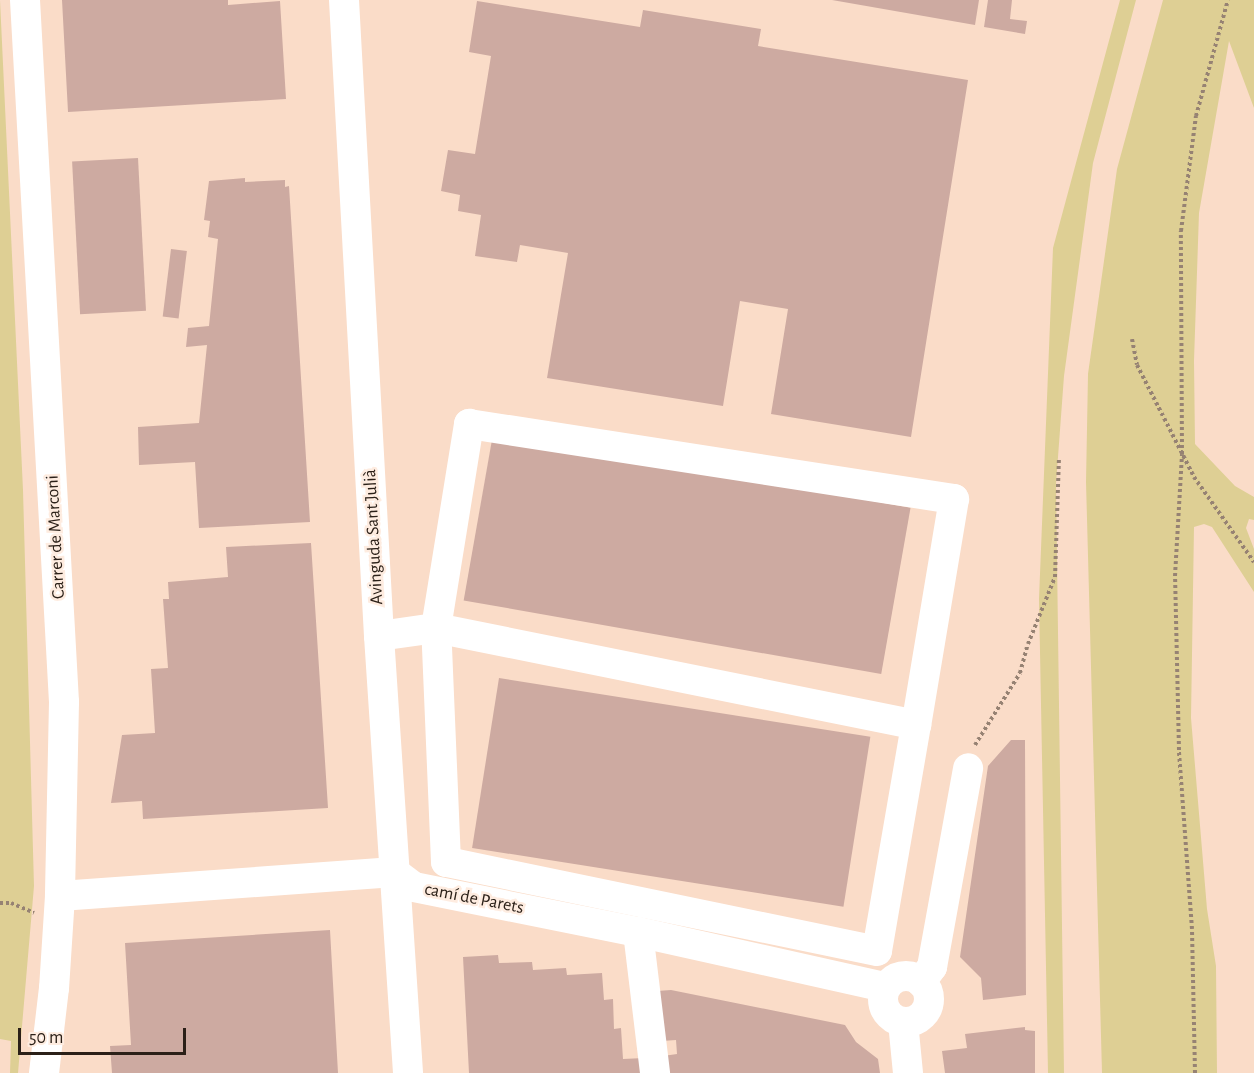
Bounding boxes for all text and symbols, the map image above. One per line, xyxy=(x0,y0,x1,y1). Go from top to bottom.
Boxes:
street label: Avinguda Sant Julià xyxy=(360,469,388,605)
street label: Carrer de Marconi xyxy=(42,475,70,599)
street label: camí de Parets xyxy=(423,879,525,919)
scale bar xyxy=(21,1016,189,1054)
text: 50 m xyxy=(29,1029,63,1047)

